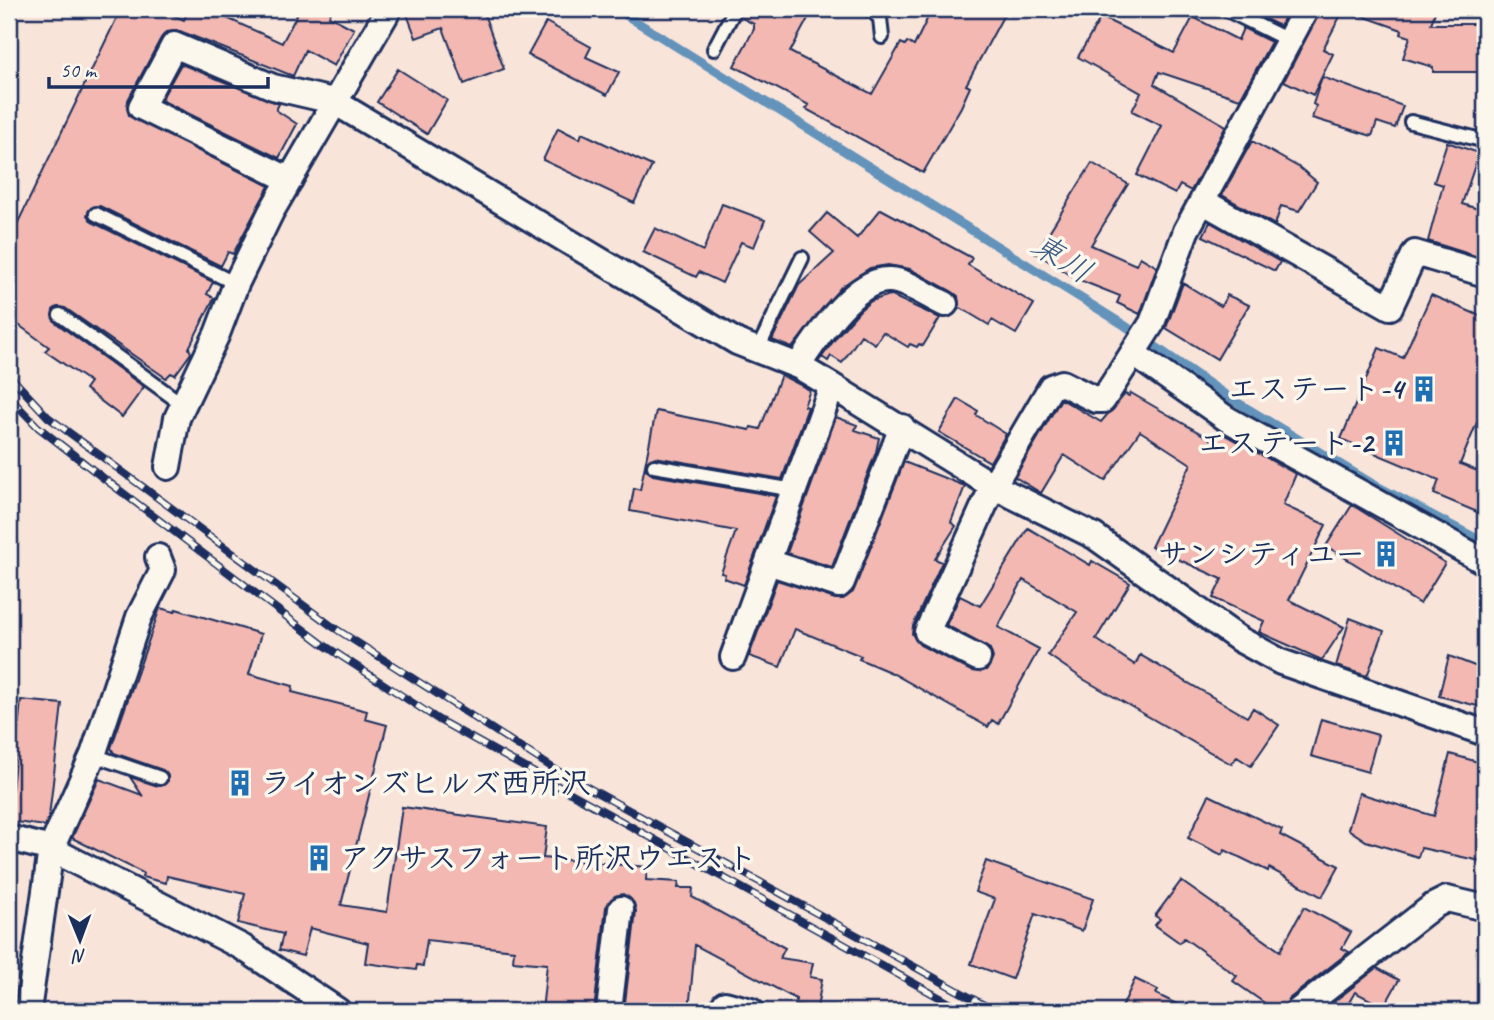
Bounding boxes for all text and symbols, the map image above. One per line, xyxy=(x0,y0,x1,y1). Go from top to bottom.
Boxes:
scale bar xyxy=(49,46,268,90)
text: 50 m xyxy=(60,57,98,83)
water label: 東川 xyxy=(1024,224,1100,292)
place label: エステート-4 xyxy=(1228,370,1406,408)
building icon: エステート-4 xyxy=(1409,374,1439,404)
place label: エステート-2 xyxy=(1198,424,1375,462)
building icon: エステート-2 xyxy=(1379,428,1409,458)
place label: サンシティユー xyxy=(1158,535,1365,573)
building icon: サンシティユー xyxy=(1371,539,1401,569)
place label: ライオンズヒルズ西所沢 xyxy=(261,764,590,802)
building icon: ライオンズヒルズ西所沢 xyxy=(225,768,255,798)
place label: アクサスフォート所沢ウエスト xyxy=(340,839,757,877)
building icon: アクサスフォート所沢ウエスト xyxy=(304,843,334,873)
north arrow xyxy=(46,904,116,974)
text: N xyxy=(71,944,86,968)

